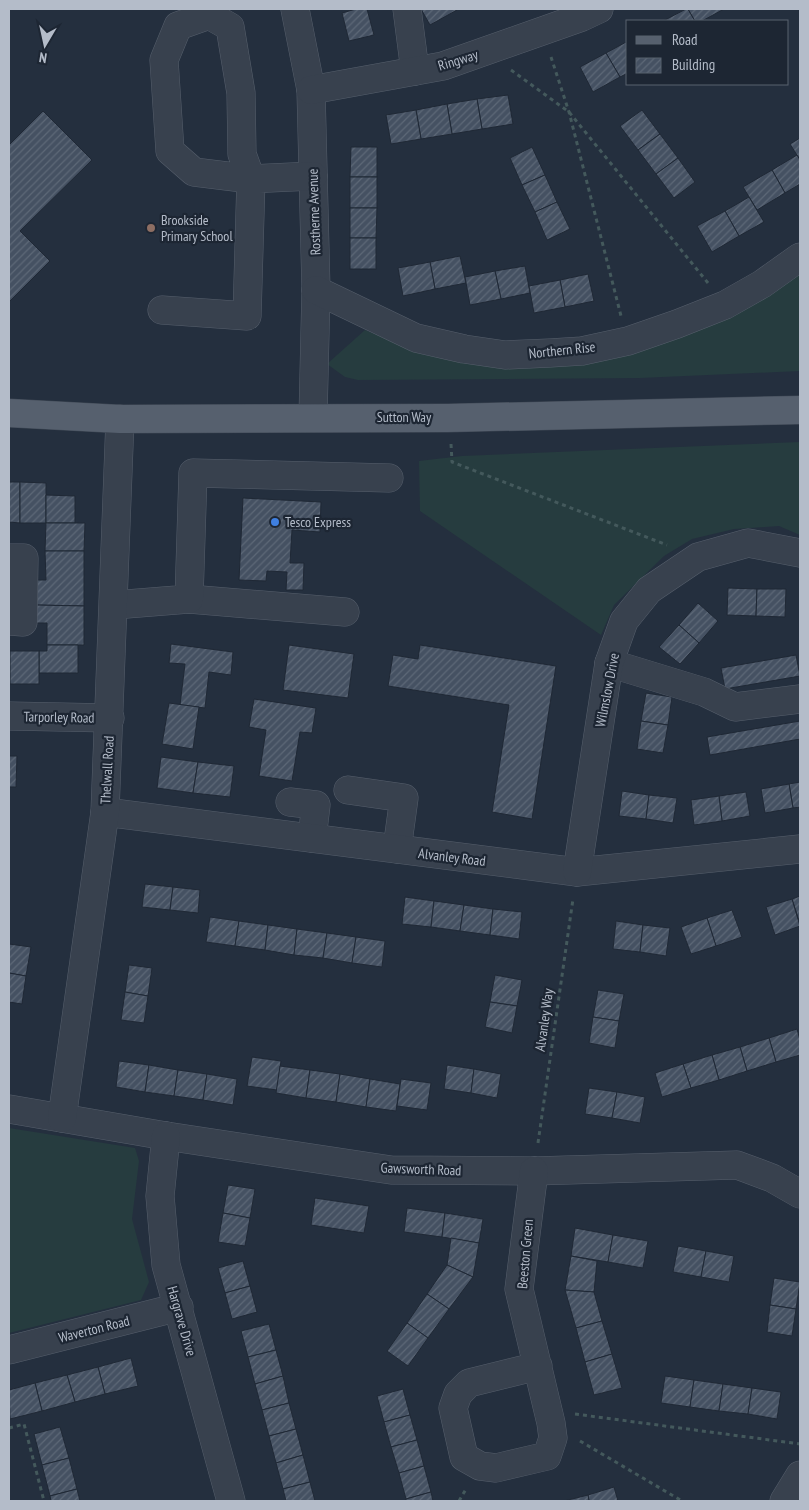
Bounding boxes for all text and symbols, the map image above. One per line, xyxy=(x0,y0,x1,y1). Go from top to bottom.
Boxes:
north arrow xyxy=(20,20,70,70)
legend xyxy=(626,20,789,85)
text: Road xyxy=(672,30,698,49)
street label: Ringway xyxy=(436,45,481,75)
text: N xyxy=(38,48,48,67)
text: Building xyxy=(672,55,715,74)
street label: Rostherne Avenue xyxy=(303,168,325,256)
place label: Brookside Primary School xyxy=(161,211,233,245)
marker: Brookside Primary School xyxy=(145,222,157,234)
street label: Northern Rise xyxy=(528,338,596,362)
street label: Sutton Way xyxy=(377,408,432,426)
place label: Tesco Express xyxy=(285,513,351,531)
marker: Tesco Express xyxy=(269,516,281,528)
street label: Wilmslow Drive xyxy=(591,651,623,729)
street label: Tarporley Road xyxy=(23,707,95,727)
street label: Thelwall Road xyxy=(96,735,118,805)
street label: Alvanley Road xyxy=(417,844,487,870)
street label: Alvanley Way xyxy=(531,987,557,1053)
street label: Gawsworth Road xyxy=(380,1159,462,1179)
street label: Beeston Green xyxy=(513,1218,537,1290)
street label: Hargrave Drive xyxy=(163,1284,201,1358)
street label: Waverton Road xyxy=(57,1311,131,1347)

